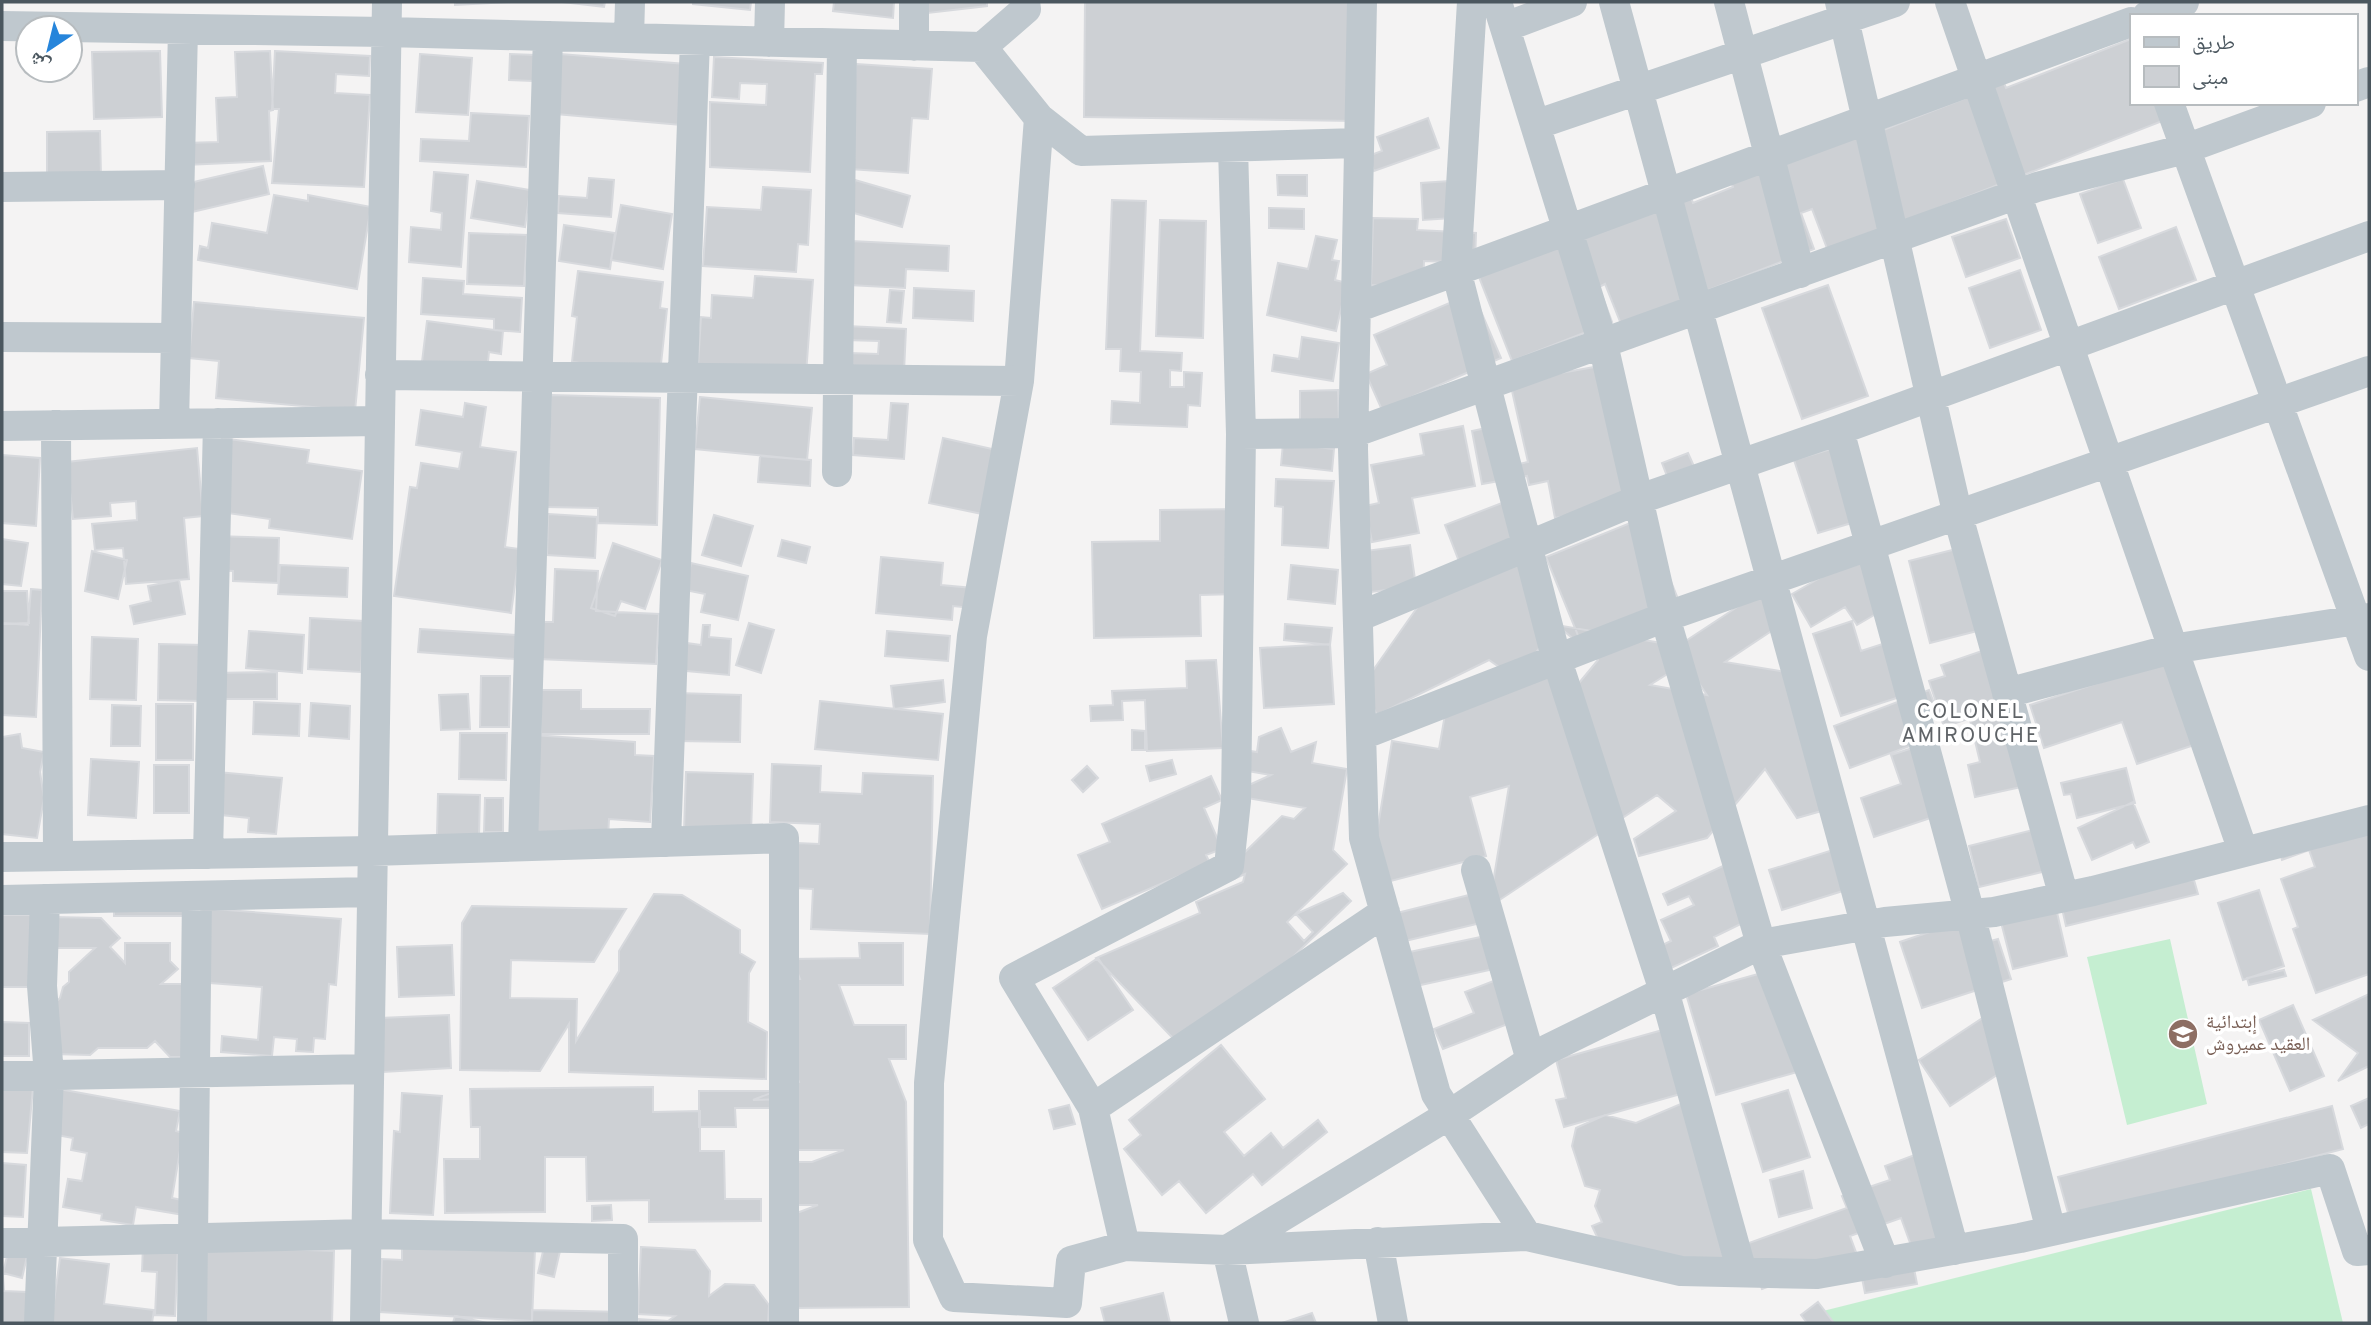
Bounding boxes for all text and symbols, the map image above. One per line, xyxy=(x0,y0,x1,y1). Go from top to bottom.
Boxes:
north arrow xyxy=(14,14,84,84)
legend xyxy=(2130,14,2357,105)
text: طريق xyxy=(2192,30,2235,57)
text: ش xyxy=(25,46,56,77)
text: مبنى xyxy=(2192,65,2228,92)
district label: COLONEL AMIROUCHE xyxy=(1902,699,2040,750)
place label: إبتدائية العقيد عميروش xyxy=(2206,1011,2310,1057)
school or university icon: إبتدائية العقيد عميروش xyxy=(2166,1017,2200,1051)

